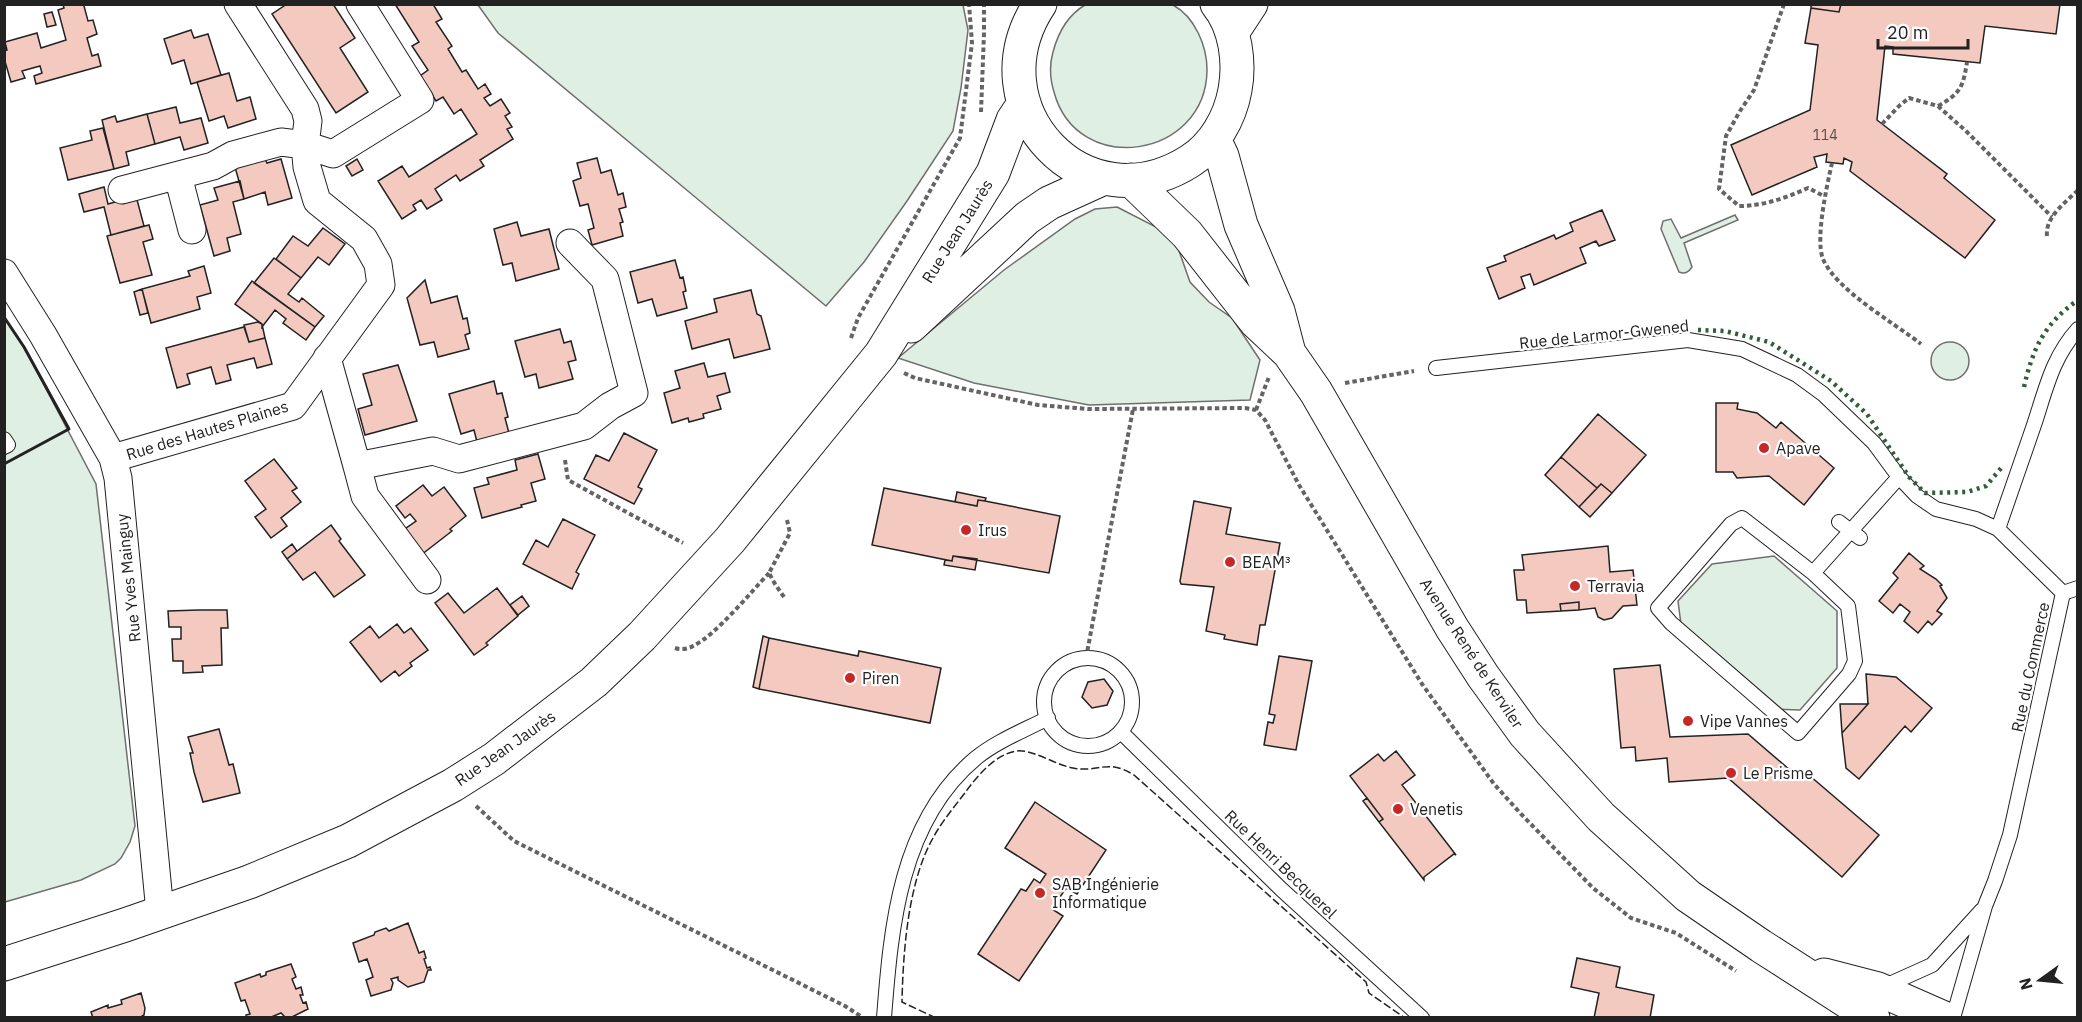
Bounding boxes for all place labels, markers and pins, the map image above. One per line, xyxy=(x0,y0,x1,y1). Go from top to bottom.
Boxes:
place label: Apave xyxy=(1776,438,1821,458)
marker: Apave xyxy=(1757,441,1771,455)
place label: Irus xyxy=(978,520,1007,540)
marker: Irus xyxy=(959,523,973,537)
place label: BEAM³ xyxy=(1242,552,1291,572)
marker: BEAM³ xyxy=(1223,555,1237,569)
place label: Terravia xyxy=(1587,576,1645,596)
marker: Terravia xyxy=(1568,579,1582,593)
place label: Piren xyxy=(862,668,899,688)
marker: Piren xyxy=(843,671,857,685)
place label: Vipe Vannes xyxy=(1700,711,1788,731)
marker: Vipe Vannes xyxy=(1681,714,1695,728)
place label: Le Prisme xyxy=(1743,763,1814,783)
marker: Le Prisme xyxy=(1724,766,1738,780)
place label: Venetis xyxy=(1410,799,1463,819)
marker: Venetis xyxy=(1391,802,1405,816)
place label: SAB Ingénierie Informatique xyxy=(1052,874,1159,912)
marker: SAB Ingénierie Informatique xyxy=(1033,886,1047,900)

